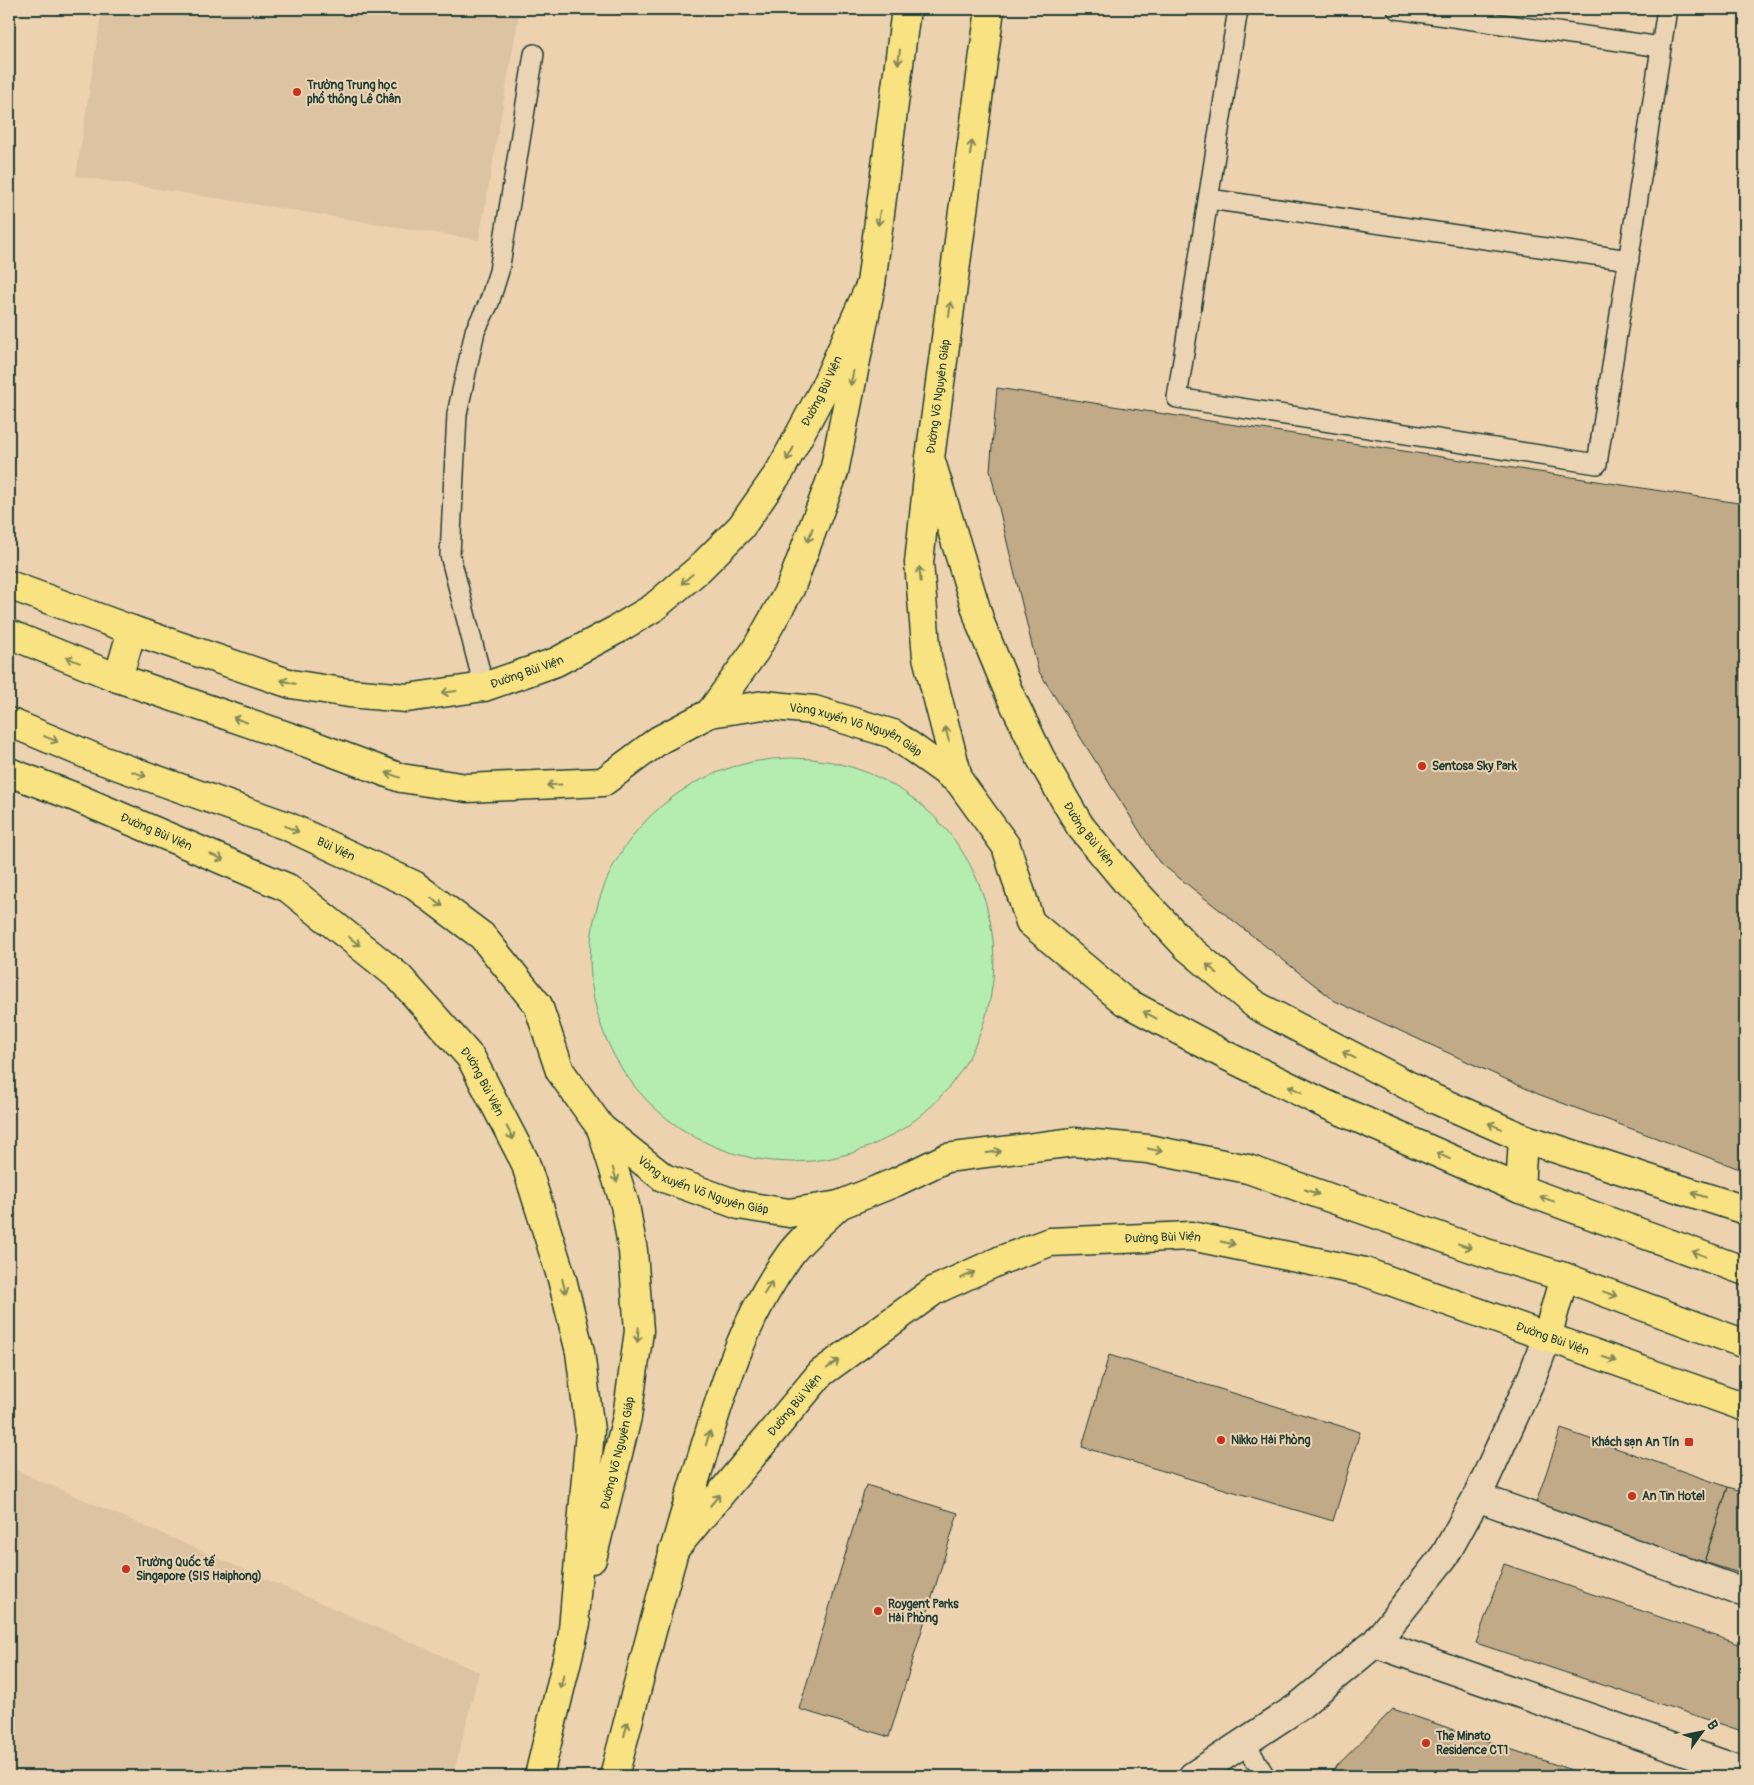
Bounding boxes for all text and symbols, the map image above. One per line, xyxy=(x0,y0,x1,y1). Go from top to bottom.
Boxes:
one-way arrow xyxy=(894,49,904,65)
place label: Trường Trung học phổ thông Lê Chân xyxy=(306,78,401,107)
marker: Trường Trung học phổ thông Lê Chân xyxy=(291,86,303,98)
one-way arrow xyxy=(966,140,976,156)
one-way arrow xyxy=(874,210,884,226)
one-way arrow xyxy=(945,301,955,317)
street label: Đường Võ Nguyên Giáp xyxy=(923,338,953,455)
street label: Đường Bùi Viện xyxy=(798,353,845,429)
one-way arrow xyxy=(847,370,856,386)
one-way arrow xyxy=(785,446,794,461)
one-way arrow xyxy=(805,527,814,542)
one-way arrow xyxy=(915,567,925,583)
one-way arrow xyxy=(681,573,694,584)
street label: Đường Bùi Viện xyxy=(488,652,566,692)
one-way arrow xyxy=(66,655,81,664)
one-way arrow xyxy=(281,677,297,687)
one-way arrow xyxy=(442,687,458,697)
street label: Vòng xuyến Võ Nguyên Giáp xyxy=(789,700,925,760)
one-way arrow xyxy=(233,715,248,724)
one-way arrow xyxy=(942,727,951,743)
one-way arrow xyxy=(43,735,58,745)
place label: Sentosa Sky Park xyxy=(1432,759,1518,774)
marker: Sentosa Sky Park xyxy=(1416,760,1428,772)
one-way arrow xyxy=(131,770,147,779)
one-way arrow xyxy=(386,770,401,779)
one-way arrow xyxy=(546,780,562,789)
street label: Đường Bùi Viện xyxy=(1060,799,1118,870)
street label: Đường Bùi Viện xyxy=(118,810,195,854)
one-way arrow xyxy=(284,824,299,834)
street label: Bùi Viện xyxy=(315,834,358,864)
one-way arrow xyxy=(209,853,224,863)
one-way arrow xyxy=(430,896,443,907)
one-way arrow xyxy=(347,936,360,947)
one-way arrow xyxy=(1206,963,1219,974)
one-way arrow xyxy=(1143,1010,1158,1019)
street label: Đường Bùi Viện xyxy=(457,1044,508,1119)
one-way arrow xyxy=(1342,1050,1357,1060)
one-way arrow xyxy=(1288,1084,1303,1093)
one-way arrow xyxy=(1488,1120,1503,1130)
one-way arrow xyxy=(506,1125,515,1140)
one-way arrow xyxy=(1147,1146,1163,1156)
one-way arrow xyxy=(986,1147,1002,1157)
one-way arrow xyxy=(1436,1150,1451,1160)
street label: Vòng xuyến Võ Nguyên Giáp xyxy=(635,1152,770,1217)
one-way arrow xyxy=(611,1166,621,1182)
one-way arrow xyxy=(1304,1188,1319,1197)
one-way arrow xyxy=(1691,1189,1707,1199)
one-way arrow xyxy=(1539,1194,1555,1203)
street label: Đường Bùi Viện xyxy=(1124,1228,1203,1246)
one-way arrow xyxy=(1220,1239,1236,1249)
one-way arrow xyxy=(1457,1242,1473,1251)
one-way arrow xyxy=(1692,1249,1708,1258)
one-way arrow xyxy=(960,1270,975,1279)
one-way arrow xyxy=(559,1277,569,1293)
one-way arrow xyxy=(764,1281,774,1295)
one-way arrow xyxy=(1601,1290,1617,1299)
street label: Đường Bùi Viện xyxy=(1514,1319,1591,1359)
one-way arrow xyxy=(633,1326,643,1342)
one-way arrow xyxy=(1601,1355,1617,1364)
one-way arrow xyxy=(826,1359,840,1369)
street label: Đường Bùi Viện xyxy=(764,1370,825,1439)
street label: Đường Võ Nguyên Giáp xyxy=(597,1395,637,1511)
one-way arrow xyxy=(703,1430,713,1446)
place label: Nikko Hải Phòng xyxy=(1231,1433,1310,1448)
marker: Nikko Hải Phòng xyxy=(1215,1434,1227,1446)
place label: Khách sạn An Tín xyxy=(1591,1435,1679,1450)
marker: Khách sạn An Tín xyxy=(1683,1436,1695,1448)
place label: An Tin Hotel xyxy=(1642,1489,1705,1504)
marker: An Tin Hotel xyxy=(1626,1490,1638,1502)
one-way arrow xyxy=(710,1493,721,1506)
place label: Trường Quốc tế Singapore (SIS Haiphong) xyxy=(135,1554,262,1584)
marker: Trường Quốc tế Singapore (SIS Haiphong) xyxy=(120,1563,132,1575)
place label: Roygent Parks Hải Phòng xyxy=(888,1597,959,1626)
marker: Roygent Parks Hải Phòng xyxy=(872,1605,884,1617)
one-way arrow xyxy=(557,1673,566,1689)
north arrow xyxy=(1676,1708,1726,1758)
text: B xyxy=(1703,1717,1722,1733)
one-way arrow xyxy=(622,1722,631,1738)
place label: The Minato Residence CT1 xyxy=(1435,1729,1508,1758)
marker: The Minato Residence CT1 xyxy=(1420,1737,1432,1749)

